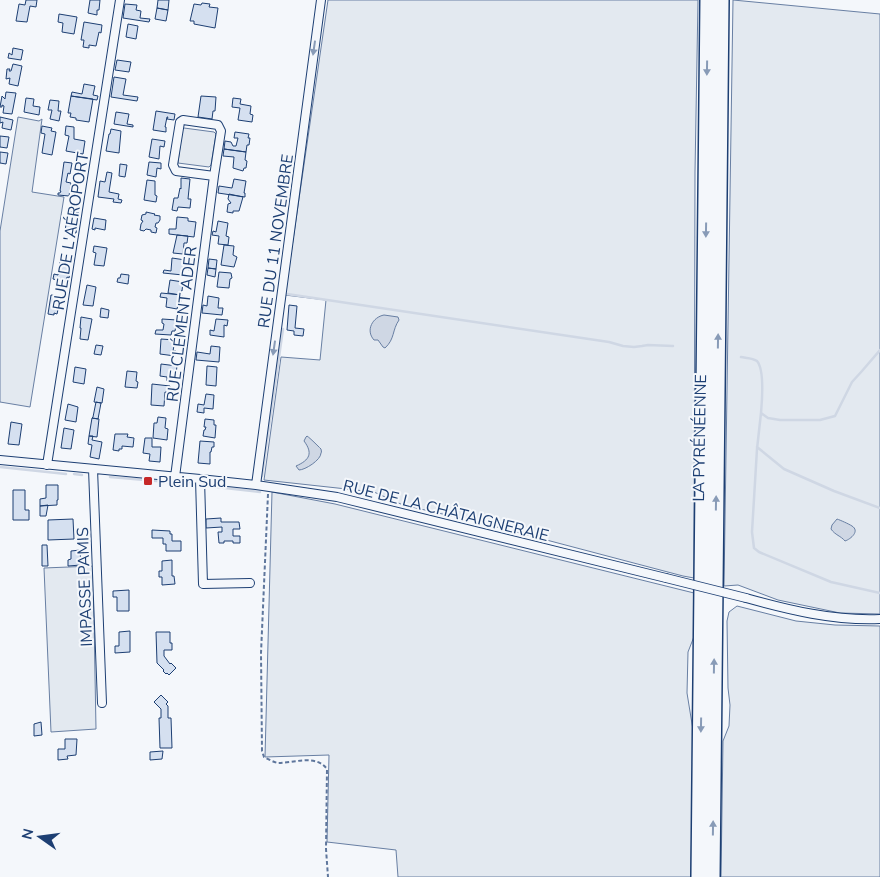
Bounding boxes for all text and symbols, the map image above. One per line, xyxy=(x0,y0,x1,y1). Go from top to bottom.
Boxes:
one-way arrow xyxy=(310,41,318,57)
one-way arrow xyxy=(703,60,711,76)
street label: RUE DE L'AÉROPORT xyxy=(48,150,94,312)
street label: RUE DU 11 NOVEMBRE xyxy=(253,153,299,330)
one-way arrow xyxy=(702,222,710,238)
street label: RUE CLÉMENT ADER xyxy=(162,245,202,403)
one-way arrow xyxy=(714,333,722,349)
one-way arrow xyxy=(270,341,278,357)
street label: LA PYRÉNÉENNE xyxy=(688,374,712,502)
place label: Plein Sud xyxy=(158,471,226,493)
marker: Plein Sud xyxy=(142,475,154,487)
street label: RUE DE LA CHÂTAIGNERAIE xyxy=(341,475,551,547)
one-way arrow xyxy=(712,495,720,511)
street label: IMPASSE PAMIS xyxy=(72,527,98,647)
one-way arrow xyxy=(710,658,718,674)
one-way arrow xyxy=(697,717,705,733)
north arrow xyxy=(15,812,65,862)
one-way arrow xyxy=(709,820,717,836)
text: N xyxy=(17,827,38,841)

